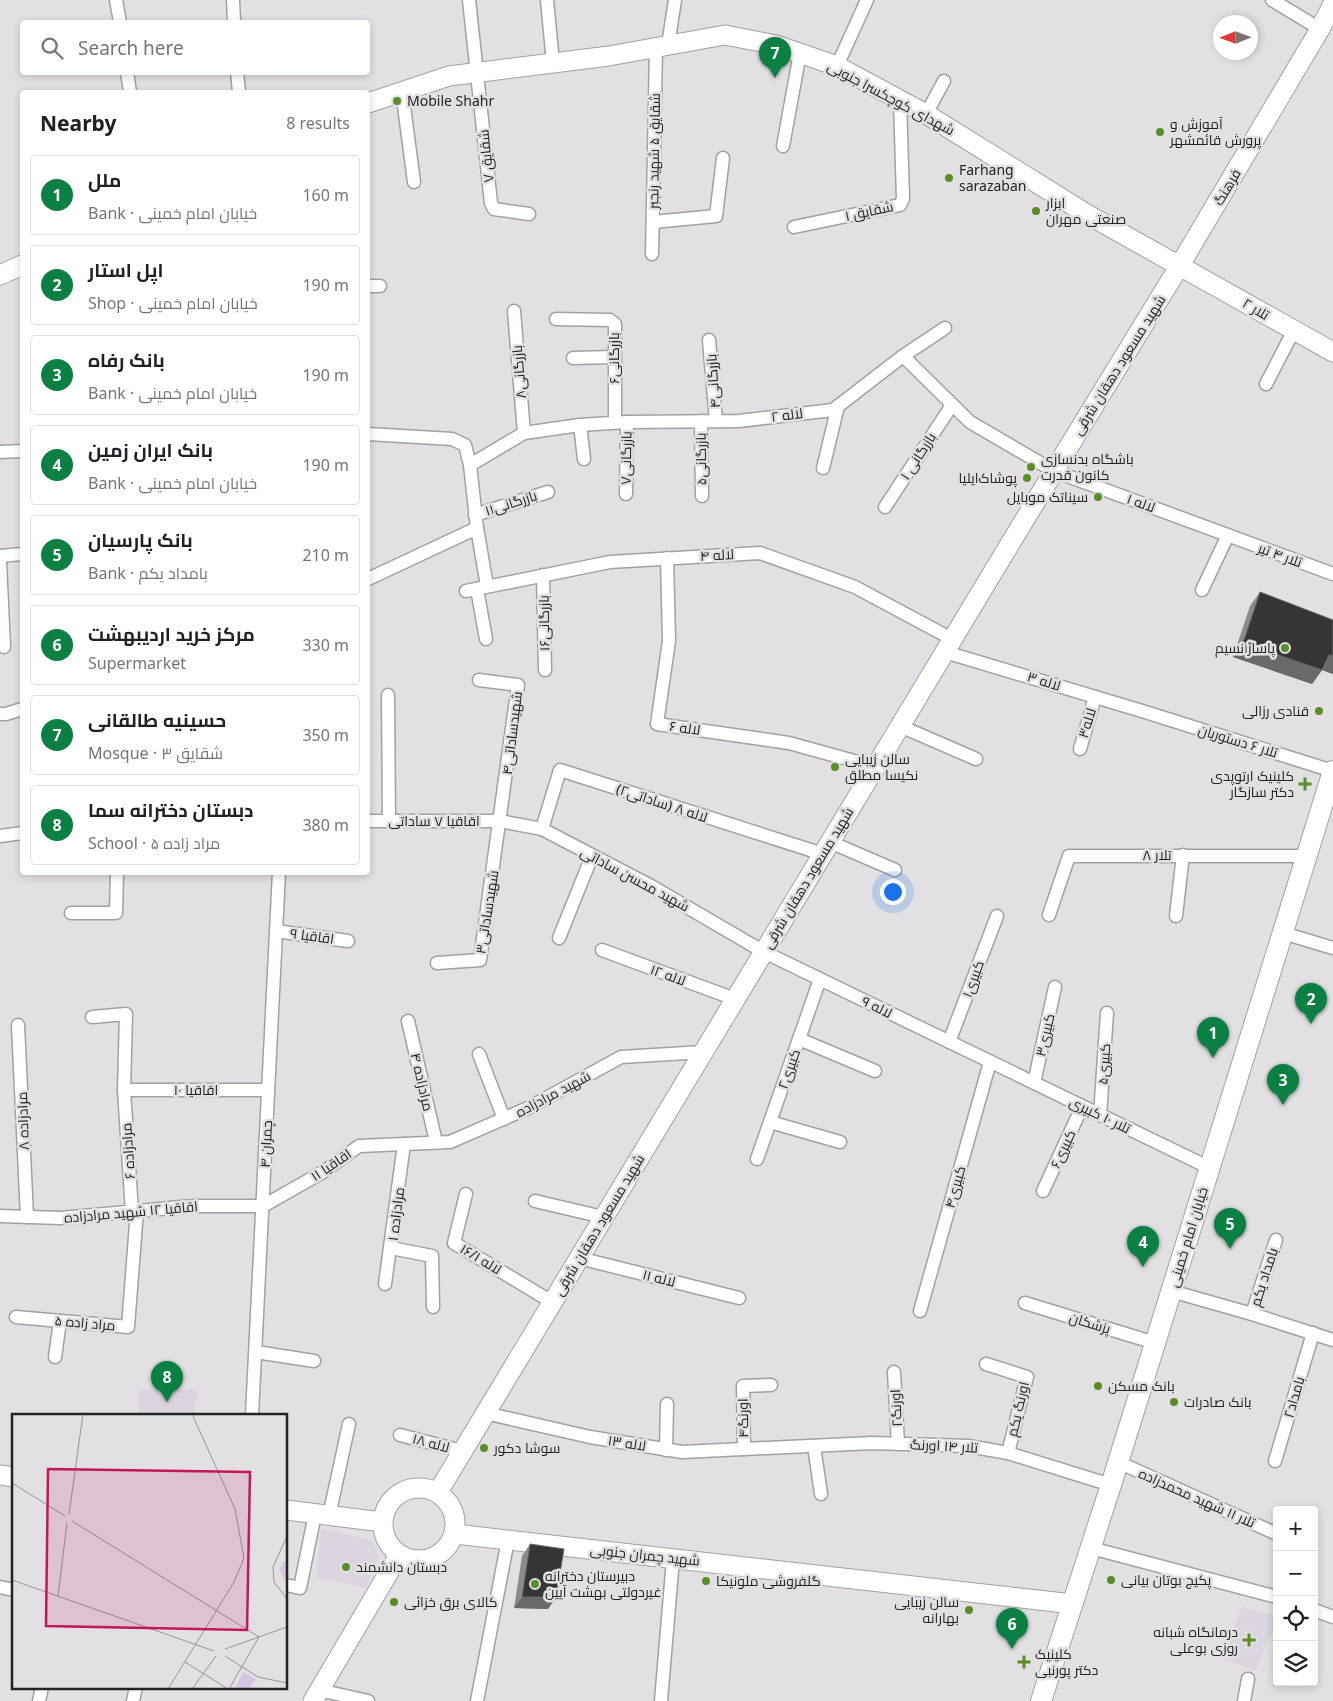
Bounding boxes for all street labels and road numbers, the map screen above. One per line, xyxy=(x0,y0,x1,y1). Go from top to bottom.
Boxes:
street label: شهدای کوچکسرا جنوبی xyxy=(824,56,958,140)
street label: شقایق ۵ شهید رنجبر xyxy=(643,93,664,210)
street label: شقایق ۷ xyxy=(473,129,498,184)
street label: فرهنگ xyxy=(1208,165,1245,209)
street label: شقایق ۱ xyxy=(843,196,895,225)
street label: شهید مسعود دهقان شرقی xyxy=(1068,291,1170,438)
street label: تلار ۲ xyxy=(1239,293,1273,324)
street label: بازرگانی۶ xyxy=(604,332,623,384)
street label: بازرگانی۸ xyxy=(507,344,530,400)
street label: بازرگانی۴ xyxy=(701,353,724,409)
street label: لاله ۲ xyxy=(770,403,804,426)
street label: بازرگانی ۱ xyxy=(895,428,940,483)
street label: بازرگانی۷ xyxy=(616,431,635,485)
street label: بازرگانی۵ xyxy=(691,433,710,485)
street label: بازرگانی۱۱ xyxy=(482,485,539,520)
street label: لاله ۱ xyxy=(1124,489,1158,516)
street label: تلار ۴ تیر xyxy=(1255,537,1305,571)
street label: لاله ۴ xyxy=(700,544,734,565)
street label: بازرگانی۱۶ xyxy=(534,595,553,651)
street label: لاله ۳ xyxy=(1025,666,1063,695)
street label: شهیدساداتی۴ xyxy=(497,690,526,776)
street label: لاله۳ xyxy=(1073,706,1100,740)
street label: لاله ۶ xyxy=(668,716,702,739)
street label: تلار ۶ دستوریان xyxy=(1196,719,1280,762)
street label: لاله ۸ (ساداتی۲) xyxy=(614,779,710,826)
street label: شهید مسعود دهقان شرقی xyxy=(758,803,857,952)
street label: اقاقیا ۷ ساداتی xyxy=(388,811,480,830)
street label: شهید محسن ساداتی xyxy=(577,842,693,915)
street label: تلار ۸ xyxy=(1142,845,1172,864)
street label: شهیدساداتی۳ xyxy=(471,869,502,955)
street label: اقاقیا ۹ xyxy=(289,923,335,948)
street label: کبیری۱ xyxy=(957,958,988,1000)
street label: لاله ۱۲ xyxy=(648,959,688,990)
street label: لاله ۹ xyxy=(859,991,896,1022)
street label: کبیری۳ xyxy=(1030,1012,1059,1058)
street label: کبیری۵ xyxy=(1093,1043,1114,1085)
street label: کبیری۲ xyxy=(773,1046,804,1091)
street label: مرادزاده ۴ xyxy=(407,1051,438,1113)
street label: شهید مرادزاده xyxy=(512,1066,594,1121)
street label: اقاقیا ۱۰ xyxy=(174,1080,218,1099)
street label: مرادزاده ۸ xyxy=(12,1091,33,1151)
street label: تلار ۱۰ کبیری xyxy=(1067,1092,1134,1138)
street label: چمران ۴ xyxy=(255,1120,277,1168)
street label: مرادزاده ۶ xyxy=(116,1122,139,1180)
street label: کبیری۶ xyxy=(1045,1126,1080,1171)
street label: اقاقیا ۱۱ xyxy=(307,1144,355,1185)
street label: شهید مسعود دهقان شرقی xyxy=(549,1150,648,1299)
street label: کبیری۴ xyxy=(939,1164,970,1210)
street label: خیابان امام خمینی xyxy=(1163,1184,1213,1290)
street label: مرادزاده ۱ xyxy=(383,1186,408,1242)
street label: اقاقیا ۱۲ شهید مرادزاده xyxy=(63,1196,199,1227)
street label: لاله ۱۶/۱ xyxy=(457,1239,506,1278)
street label: بامداد یکم xyxy=(1245,1245,1283,1309)
street label: لاله ۱۱ xyxy=(641,1264,678,1291)
street label: پزشکان xyxy=(1067,1307,1113,1339)
street label: مراد زاده ۵ xyxy=(54,1310,116,1335)
street label: بامداد۲ xyxy=(1279,1374,1308,1420)
street label: اورنگ یکم xyxy=(1002,1379,1034,1439)
street label: اورنگ۲ xyxy=(885,1389,906,1427)
street label: اورنگ۴ xyxy=(733,1398,752,1438)
street label: لاله ۱۸ xyxy=(410,1428,452,1457)
street label: لاله ۱۳ xyxy=(607,1430,648,1455)
street label: تلار ۱۴ اورنگ xyxy=(910,1434,979,1457)
street label: تلار ۱۱ شهید محمدزاده xyxy=(1136,1463,1259,1532)
street label: شهید چمران جنوبی xyxy=(589,1539,701,1571)

